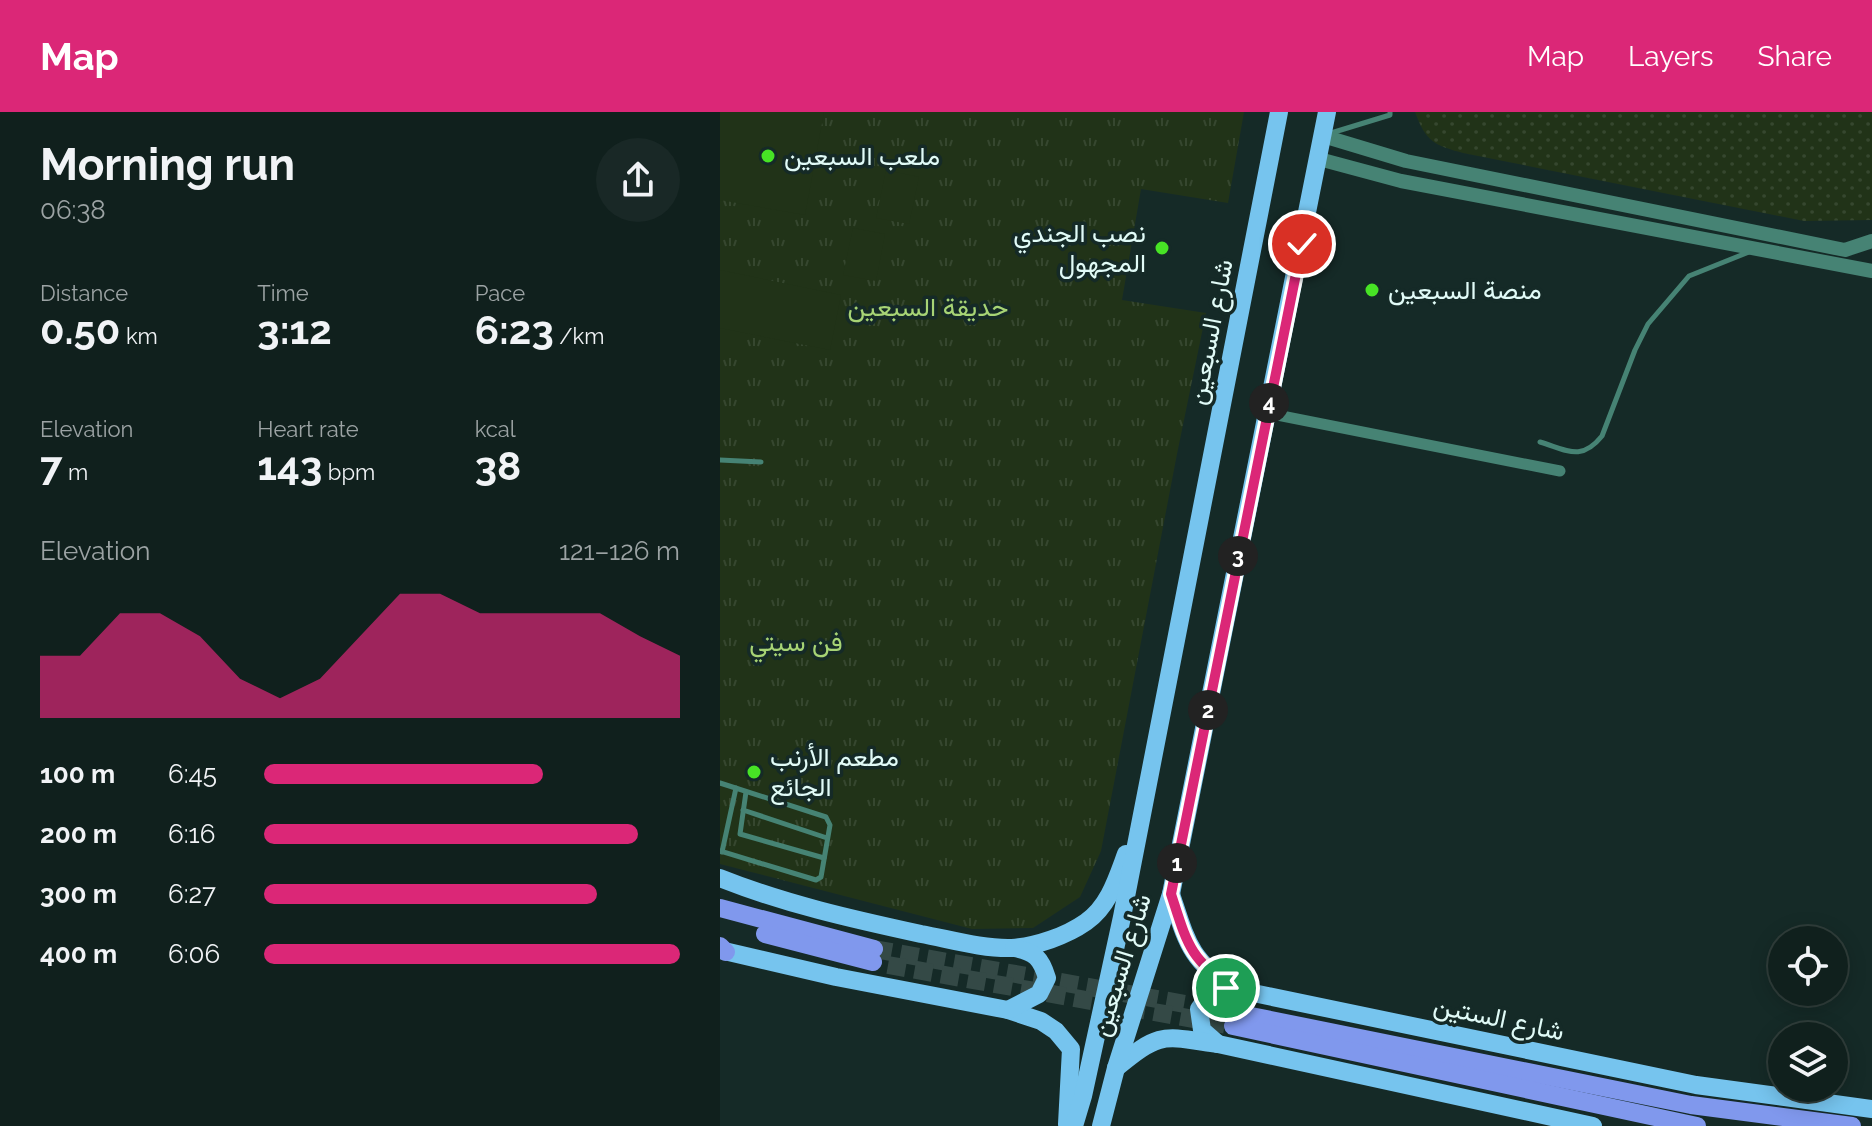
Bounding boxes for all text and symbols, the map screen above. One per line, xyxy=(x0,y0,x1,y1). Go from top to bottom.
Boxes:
text: Map xyxy=(40,34,119,79)
text: Map xyxy=(1527,40,1584,73)
text: Layers xyxy=(1628,40,1714,73)
text: Share xyxy=(1758,40,1832,73)
button: share xyxy=(596,138,680,222)
text: Morning run xyxy=(40,139,295,190)
place label: ملعب السبعين xyxy=(784,141,940,172)
marker: ملعب السبعين xyxy=(759,147,777,165)
text: 06:38 xyxy=(40,195,106,225)
pin xyxy=(1268,210,1336,278)
place label: نصب الجندي المجهول xyxy=(1013,218,1146,279)
icon: check xyxy=(1280,222,1324,266)
marker: نصب الجندي المجهول xyxy=(1153,239,1171,257)
street label: شارع السبعين xyxy=(1181,257,1242,408)
place label: منصة السبعين xyxy=(1388,275,1542,306)
text: Distance xyxy=(40,280,128,306)
text: Time xyxy=(257,280,309,306)
text: Pace xyxy=(475,280,525,306)
marker: منصة السبعين xyxy=(1363,281,1381,299)
park label: حديقة السبعين xyxy=(848,292,1008,323)
text: 0.50 xyxy=(40,306,120,353)
text: 3:12 xyxy=(257,306,332,353)
text: 6:23 xyxy=(475,306,554,353)
text: km xyxy=(120,323,158,349)
text: /km xyxy=(554,323,604,349)
pin: 4 xyxy=(1249,383,1289,423)
text: 4 xyxy=(1263,390,1275,416)
text: Elevation xyxy=(40,416,133,442)
text: Heart rate xyxy=(257,416,359,442)
text: kcal xyxy=(475,416,516,442)
text: 7 xyxy=(40,442,62,489)
text: 143 xyxy=(257,442,322,489)
text: 38 xyxy=(475,442,521,489)
text: m xyxy=(62,459,88,485)
text: bpm xyxy=(322,459,375,485)
text: Elevation xyxy=(40,536,150,566)
text: 121–126 m xyxy=(559,536,680,566)
pin: 3 xyxy=(1218,536,1258,576)
text: 3 xyxy=(1232,543,1244,569)
park label: فن سيتي xyxy=(749,627,843,663)
pin: 2 xyxy=(1188,690,1228,730)
text: 2 xyxy=(1202,697,1214,723)
place label: مطعم الأرنب الجائع xyxy=(770,742,899,805)
text: 100 m xyxy=(40,759,115,789)
text: 6:45 xyxy=(168,759,217,789)
marker: مطعم الأرنب الجائع xyxy=(745,763,763,781)
text: 200 m xyxy=(40,819,117,849)
text: 6:16 xyxy=(168,819,215,849)
pin: 1 xyxy=(1157,843,1197,883)
text: 1 xyxy=(1172,850,1182,876)
text: 300 m xyxy=(40,879,117,909)
text: 6:27 xyxy=(168,879,216,909)
street label: شارع السبعين xyxy=(1085,890,1160,1041)
map controls xyxy=(1768,926,1848,1102)
button: locate xyxy=(1768,926,1848,1006)
text: 400 m xyxy=(40,939,117,969)
text: 6:06 xyxy=(168,939,220,969)
pin xyxy=(1192,954,1260,1022)
icon: arrive xyxy=(1204,966,1248,1010)
street label: شارع الستين xyxy=(1430,990,1567,1049)
button: layers xyxy=(1768,1022,1848,1102)

